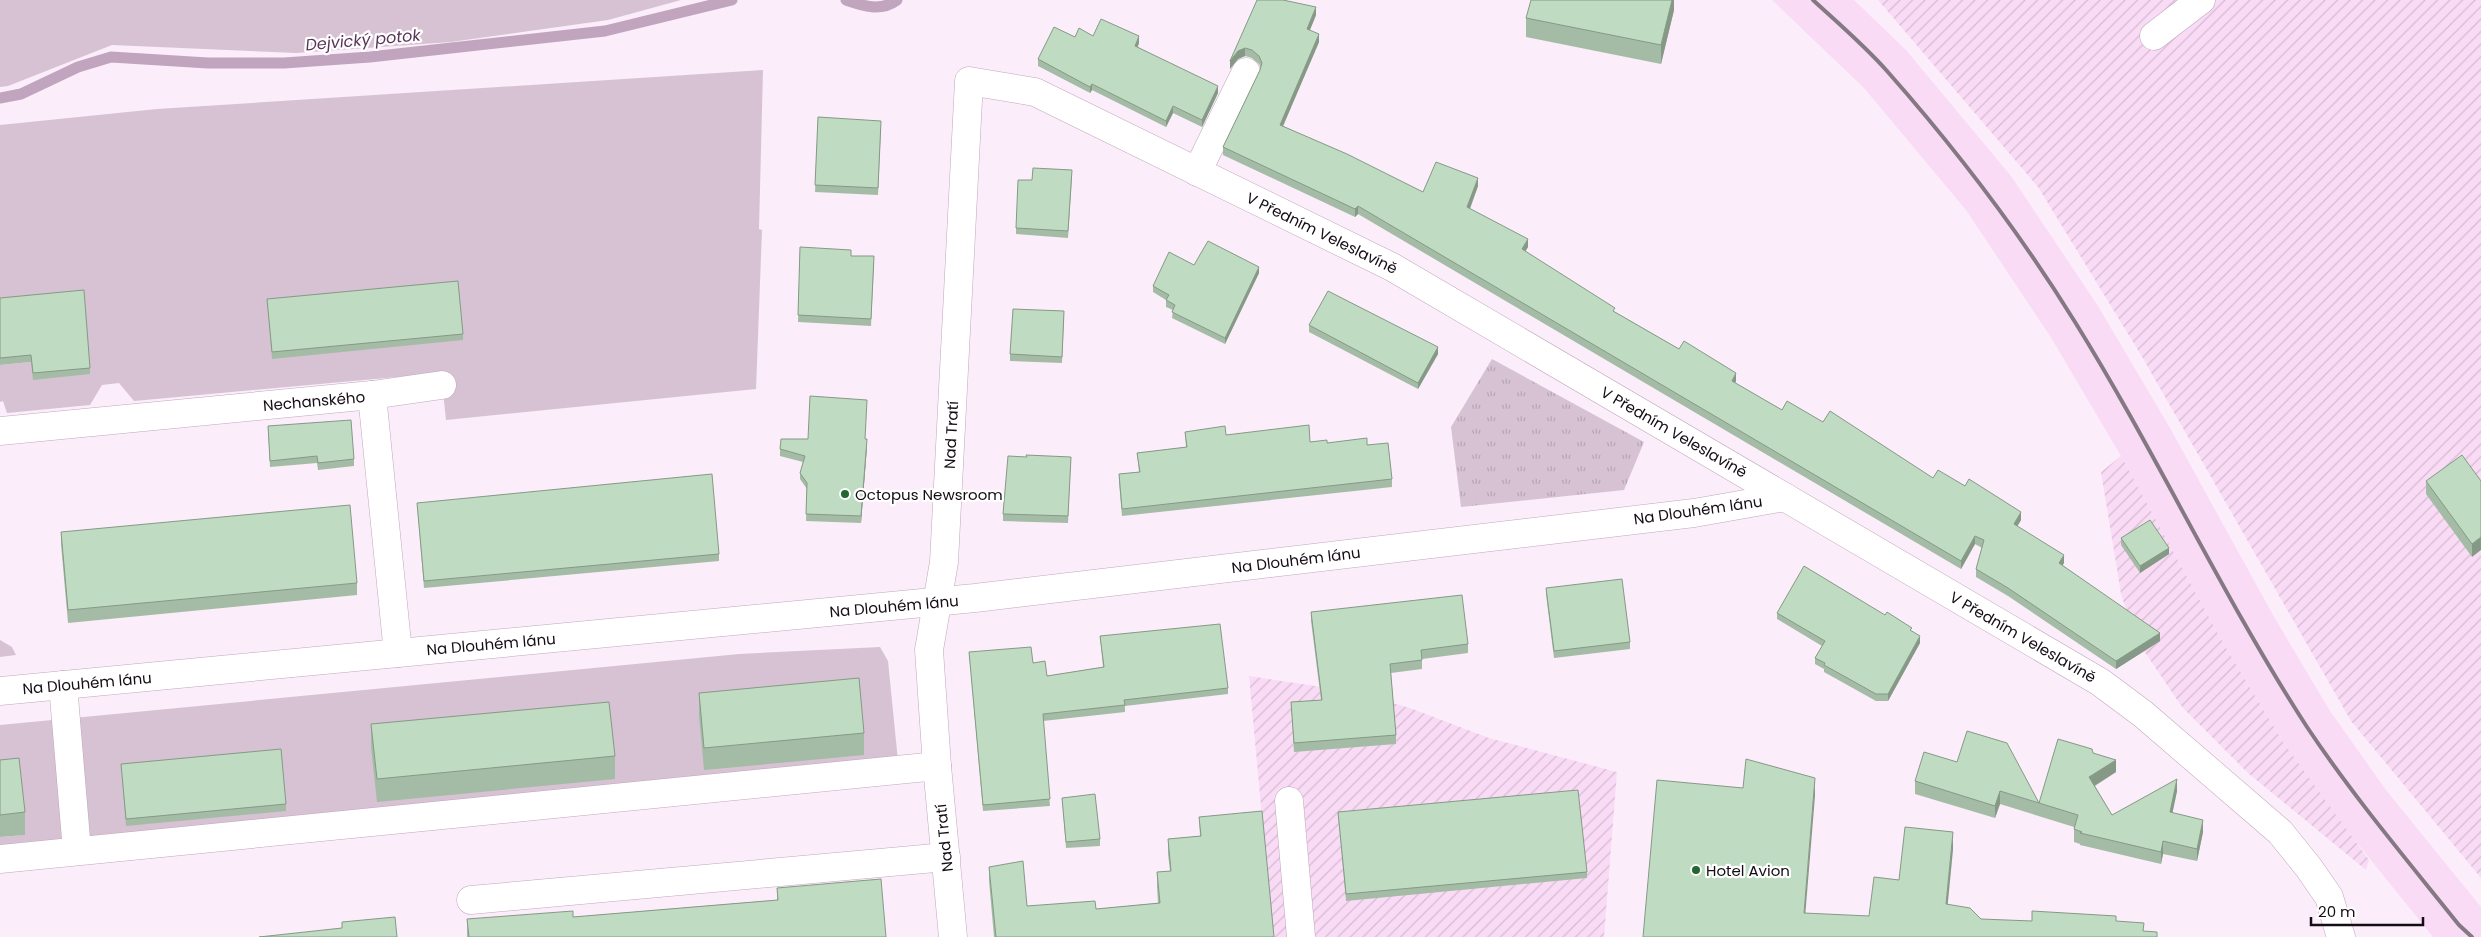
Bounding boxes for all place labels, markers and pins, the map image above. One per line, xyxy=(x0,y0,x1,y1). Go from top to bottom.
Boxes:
place label: Octopus Newsroom xyxy=(855,484,1003,505)
marker: Octopus Newsroom xyxy=(839,488,851,500)
place label: Hotel Avion xyxy=(1706,860,1790,881)
marker: Hotel Avion xyxy=(1690,864,1702,876)

